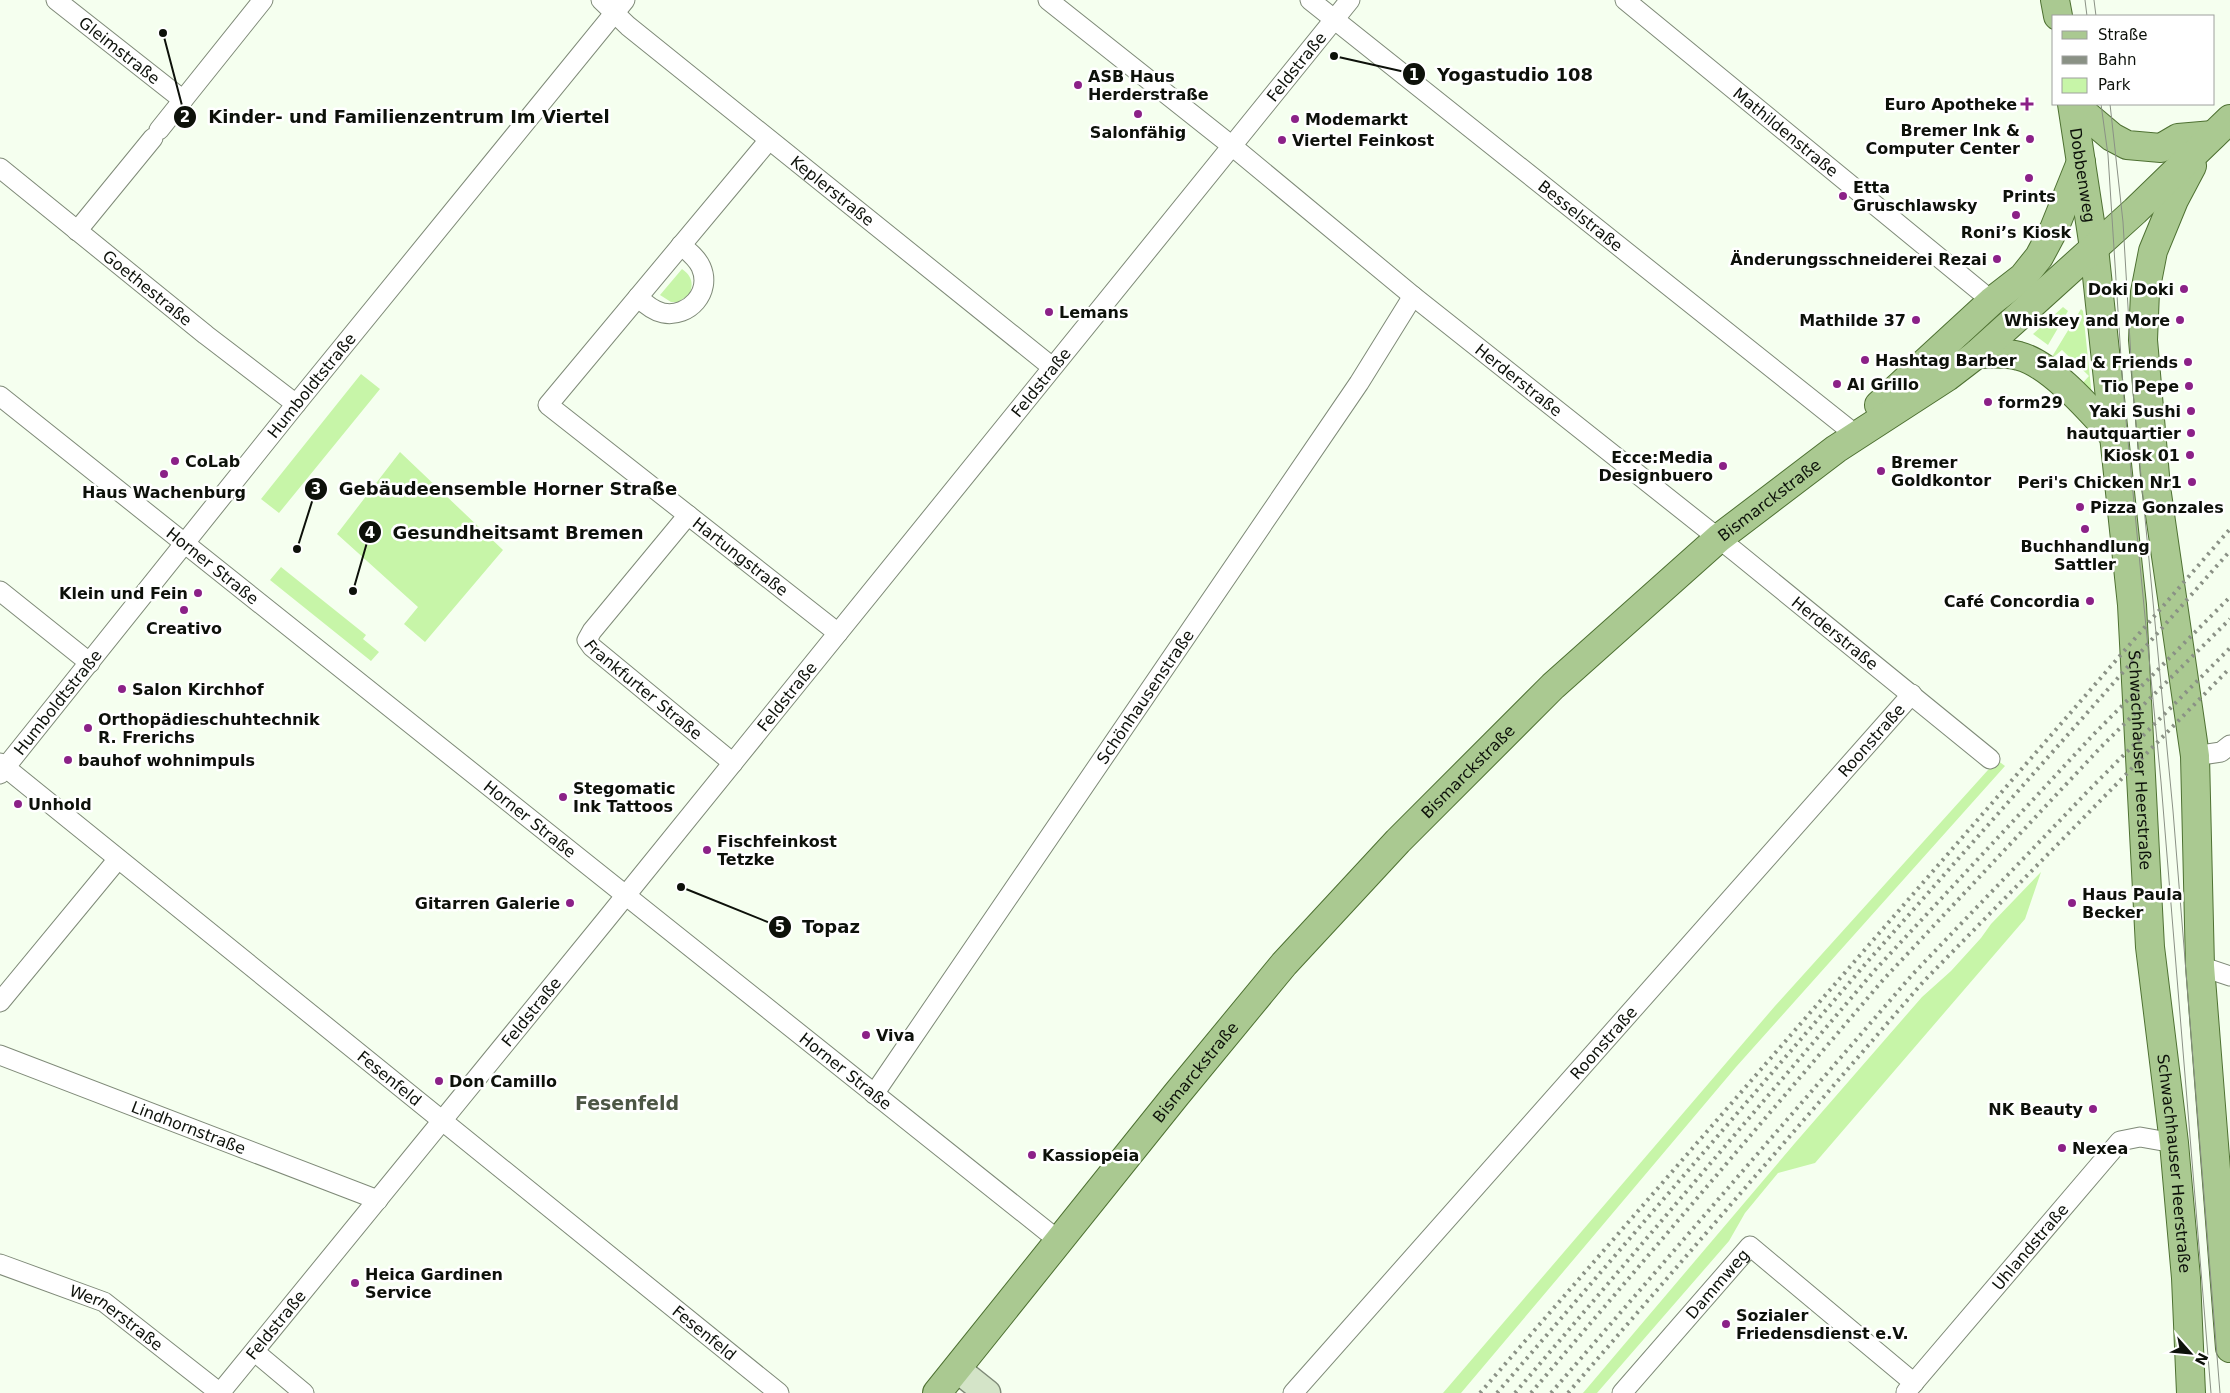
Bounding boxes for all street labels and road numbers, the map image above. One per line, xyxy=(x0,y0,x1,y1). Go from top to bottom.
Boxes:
street label: Gleimstraße xyxy=(75,13,164,88)
street label: Feldstraße xyxy=(1263,28,1330,105)
street label: Mathildenstraße xyxy=(1729,84,1842,181)
street label: Dobbenweg xyxy=(2066,127,2099,224)
street label: Keplerstraße xyxy=(787,152,878,230)
street label: Besselstraße xyxy=(1534,177,1626,255)
street label: Goethestraße xyxy=(99,246,196,330)
street label: Humboldtstraße xyxy=(264,329,360,442)
street label: Herderstraße xyxy=(1471,340,1566,421)
street label: Feldstraße xyxy=(1007,344,1075,421)
street label: Bismarckstraße xyxy=(1714,455,1825,546)
street label: Hartungstraße xyxy=(689,513,792,600)
street label: Horner Straße xyxy=(162,524,262,609)
street label: Herderstraße xyxy=(1788,593,1882,674)
street label: Schönhausenstraße xyxy=(1093,626,1198,768)
street label: Frankfurter Straße xyxy=(580,636,706,744)
street label: Humboldtstraße xyxy=(10,646,106,759)
street label: Schwachhauser Heerstraße xyxy=(2124,650,2155,871)
street label: Feldstraße xyxy=(753,658,821,735)
street label: Roonstraße xyxy=(1834,700,1909,781)
street label: Bismarckstraße xyxy=(1417,721,1519,822)
street label: Horner Straße xyxy=(480,777,580,862)
street label: Feldstraße xyxy=(498,974,565,1051)
street label: Roonstraße xyxy=(1566,1003,1641,1083)
street label: Bismarckstraße xyxy=(1149,1018,1242,1126)
street label: Horner Straße xyxy=(796,1029,895,1114)
street label: Fesenfeld xyxy=(353,1047,425,1110)
street label: Schwachhauser Heerstraße xyxy=(2153,1053,2195,1274)
street label: Lindhornstraße xyxy=(129,1097,248,1158)
street label: Uhlandstraße xyxy=(1988,1200,2072,1294)
street label: Dammweg xyxy=(1682,1245,1753,1323)
street label: Wernerstraße xyxy=(67,1281,167,1355)
street label: Feldstraße xyxy=(242,1287,310,1364)
street label: Fesenfeld xyxy=(668,1302,740,1365)

